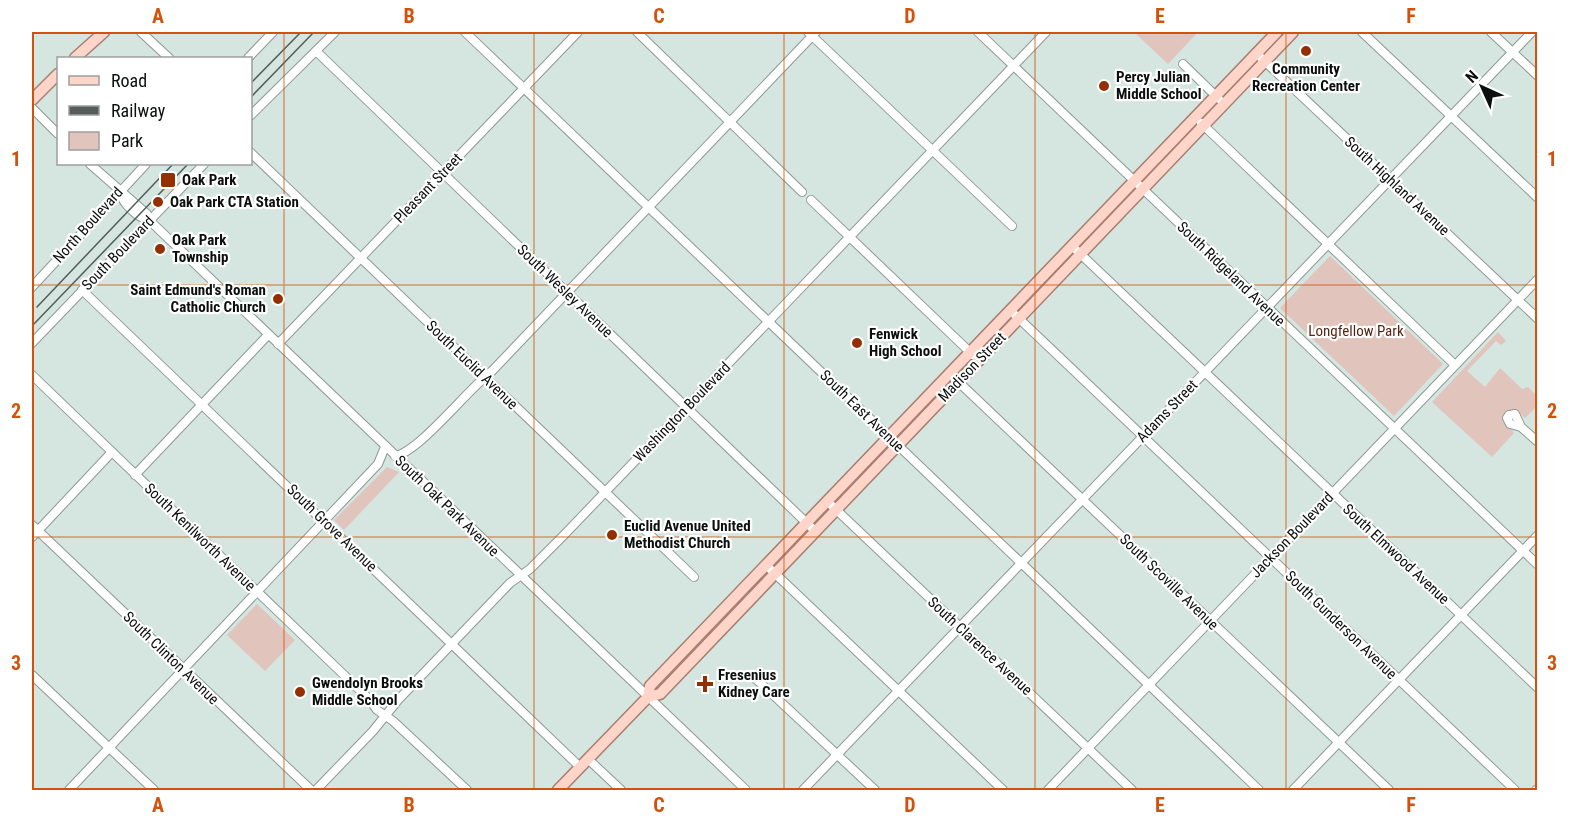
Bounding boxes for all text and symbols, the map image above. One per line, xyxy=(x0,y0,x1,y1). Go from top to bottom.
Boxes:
text: A xyxy=(152,4,164,28)
text: B xyxy=(403,4,415,28)
text: C xyxy=(653,4,665,28)
text: D xyxy=(904,4,916,28)
text: E xyxy=(1155,4,1165,28)
text: F xyxy=(1406,4,1416,28)
marker: Community Recreation Center xyxy=(1299,44,1313,58)
legend xyxy=(57,57,252,165)
north arrow xyxy=(1452,57,1512,117)
place label: Community Recreation Center xyxy=(1252,60,1360,95)
text: N xyxy=(1462,67,1482,87)
place label: Percy Julian Middle School xyxy=(1116,68,1202,103)
text: Road xyxy=(111,70,147,91)
marker: Percy Julian Middle School xyxy=(1097,79,1111,93)
text: Railway xyxy=(111,100,166,121)
text: Park xyxy=(111,130,143,151)
street label: South Highland Avenue xyxy=(1341,133,1453,239)
text: 1 xyxy=(11,147,21,171)
text: 1 xyxy=(1547,147,1557,171)
street label: Pleasant Street xyxy=(390,149,466,227)
marker: Oak Park xyxy=(159,171,177,189)
place label: Oak Park xyxy=(182,171,237,189)
street label: North Boulevard xyxy=(49,183,127,267)
place label: Oak Park CTA Station xyxy=(170,193,299,211)
marker: Oak Park CTA Station xyxy=(151,195,165,209)
street label: South Boulevard xyxy=(78,212,158,294)
street label: South Ridgeland Avenue xyxy=(1173,218,1289,330)
place label: Oak Park Township xyxy=(172,231,228,266)
street label: South Wesley Avenue xyxy=(513,241,617,341)
marker: Oak Park Township xyxy=(153,242,167,256)
place label: Saint Edmund's Roman Catholic Church xyxy=(130,281,266,316)
marker: Saint Edmund's Roman Catholic Church xyxy=(271,292,285,306)
street label: South Euclid Avenue xyxy=(423,317,521,413)
park label: Longfellow Park xyxy=(1308,322,1404,340)
place label: Fenwick High School xyxy=(869,325,941,360)
street label: Madison Street xyxy=(934,329,1010,405)
marker: Fenwick High School xyxy=(850,336,864,350)
street label: Washington Boulevard xyxy=(630,358,734,466)
street label: South East Avenue xyxy=(816,366,908,456)
street label: Adams Street xyxy=(1133,376,1201,446)
text: 2 xyxy=(11,399,21,423)
text: 2 xyxy=(1547,399,1557,423)
street label: South Oak Park Avenue xyxy=(391,452,503,560)
street label: South Kenilworth Avenue xyxy=(141,479,259,595)
street label: South Grove Avenue xyxy=(283,480,381,576)
street label: Jackson Boulevard xyxy=(1247,488,1337,582)
street label: South Elmwood Avenue xyxy=(1339,500,1453,608)
place label: Euclid Avenue United Methodist Church xyxy=(624,517,751,552)
marker: Euclid Avenue United Methodist Church xyxy=(605,528,619,542)
street label: South Scoville Avenue xyxy=(1116,530,1222,634)
street label: South Gunderson Avenue xyxy=(1281,567,1401,683)
street label: South Clarence Avenue xyxy=(924,593,1036,699)
street label: South Clinton Avenue xyxy=(119,608,223,708)
text: 3 xyxy=(11,651,21,675)
text: 3 xyxy=(1547,651,1557,675)
place label: Fresenius Kidney Care xyxy=(718,666,790,701)
place label: Gwendolyn Brooks Middle School xyxy=(312,674,423,709)
marker: Fresenius Kidney Care xyxy=(696,675,714,693)
marker: Gwendolyn Brooks Middle School xyxy=(293,685,307,699)
text: A xyxy=(152,793,164,817)
text: B xyxy=(403,793,415,817)
text: C xyxy=(653,793,665,817)
text: D xyxy=(904,793,916,817)
text: E xyxy=(1155,793,1165,817)
text: F xyxy=(1406,793,1416,817)

